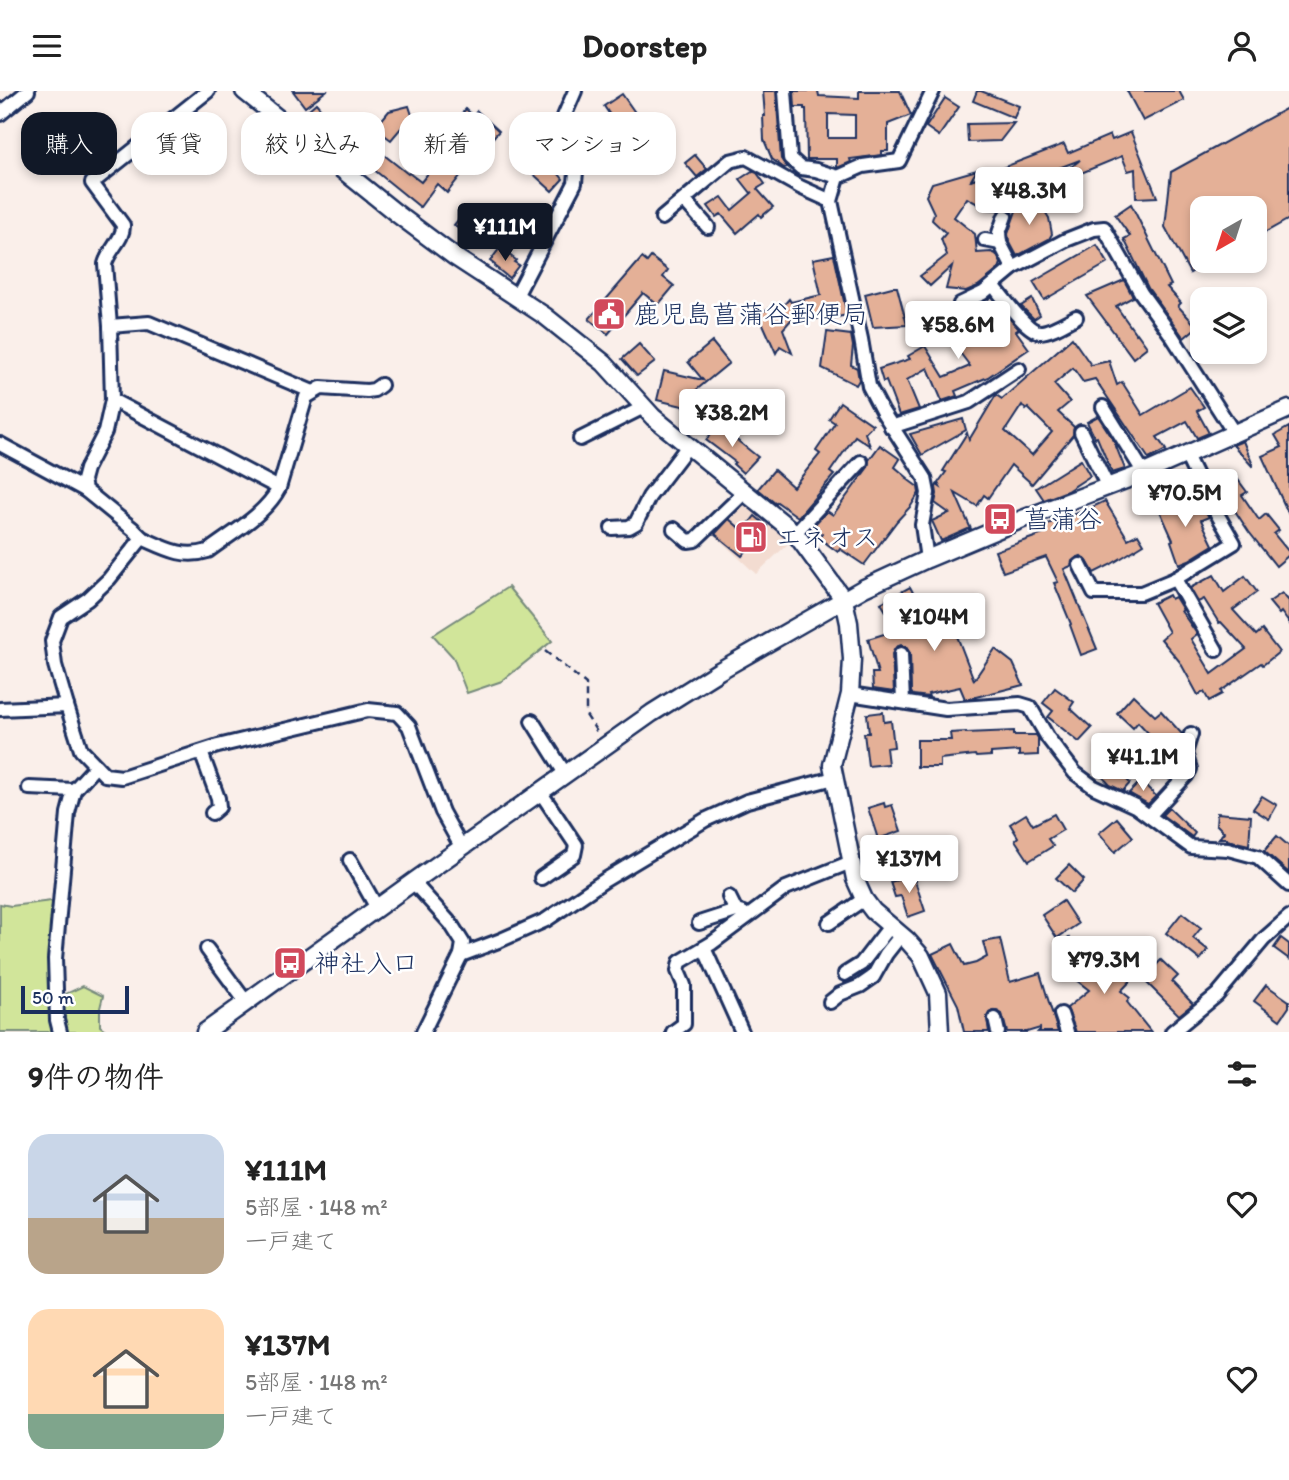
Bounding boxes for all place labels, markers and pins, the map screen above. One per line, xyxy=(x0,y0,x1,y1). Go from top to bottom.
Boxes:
pin: ¥48.3M xyxy=(972,167,1086,227)
pin: ¥111M xyxy=(456,204,554,263)
public building icon: 鹿児島菖蒲谷郵便局 xyxy=(590,295,628,333)
place label: 鹿児島菖蒲谷郵便局 xyxy=(634,298,868,330)
pin: ¥58.6M xyxy=(901,301,1015,361)
pin: ¥38.2M xyxy=(675,389,789,449)
pin: ¥70.5M xyxy=(1128,469,1242,529)
bus stop icon: 菖蒲谷 xyxy=(981,500,1019,538)
place label: 菖蒲谷 xyxy=(1024,503,1102,535)
fuel station icon: エネオス xyxy=(732,518,770,556)
place label: エネオス xyxy=(776,521,878,553)
pin: ¥104M xyxy=(885,594,983,653)
pin: ¥41.1M xyxy=(1086,733,1200,793)
pin: ¥137M xyxy=(860,835,958,895)
pin: ¥79.3M xyxy=(1047,937,1161,996)
bus stop icon: 神社入口 xyxy=(271,944,309,982)
place label: 神社入口 xyxy=(314,947,418,979)

